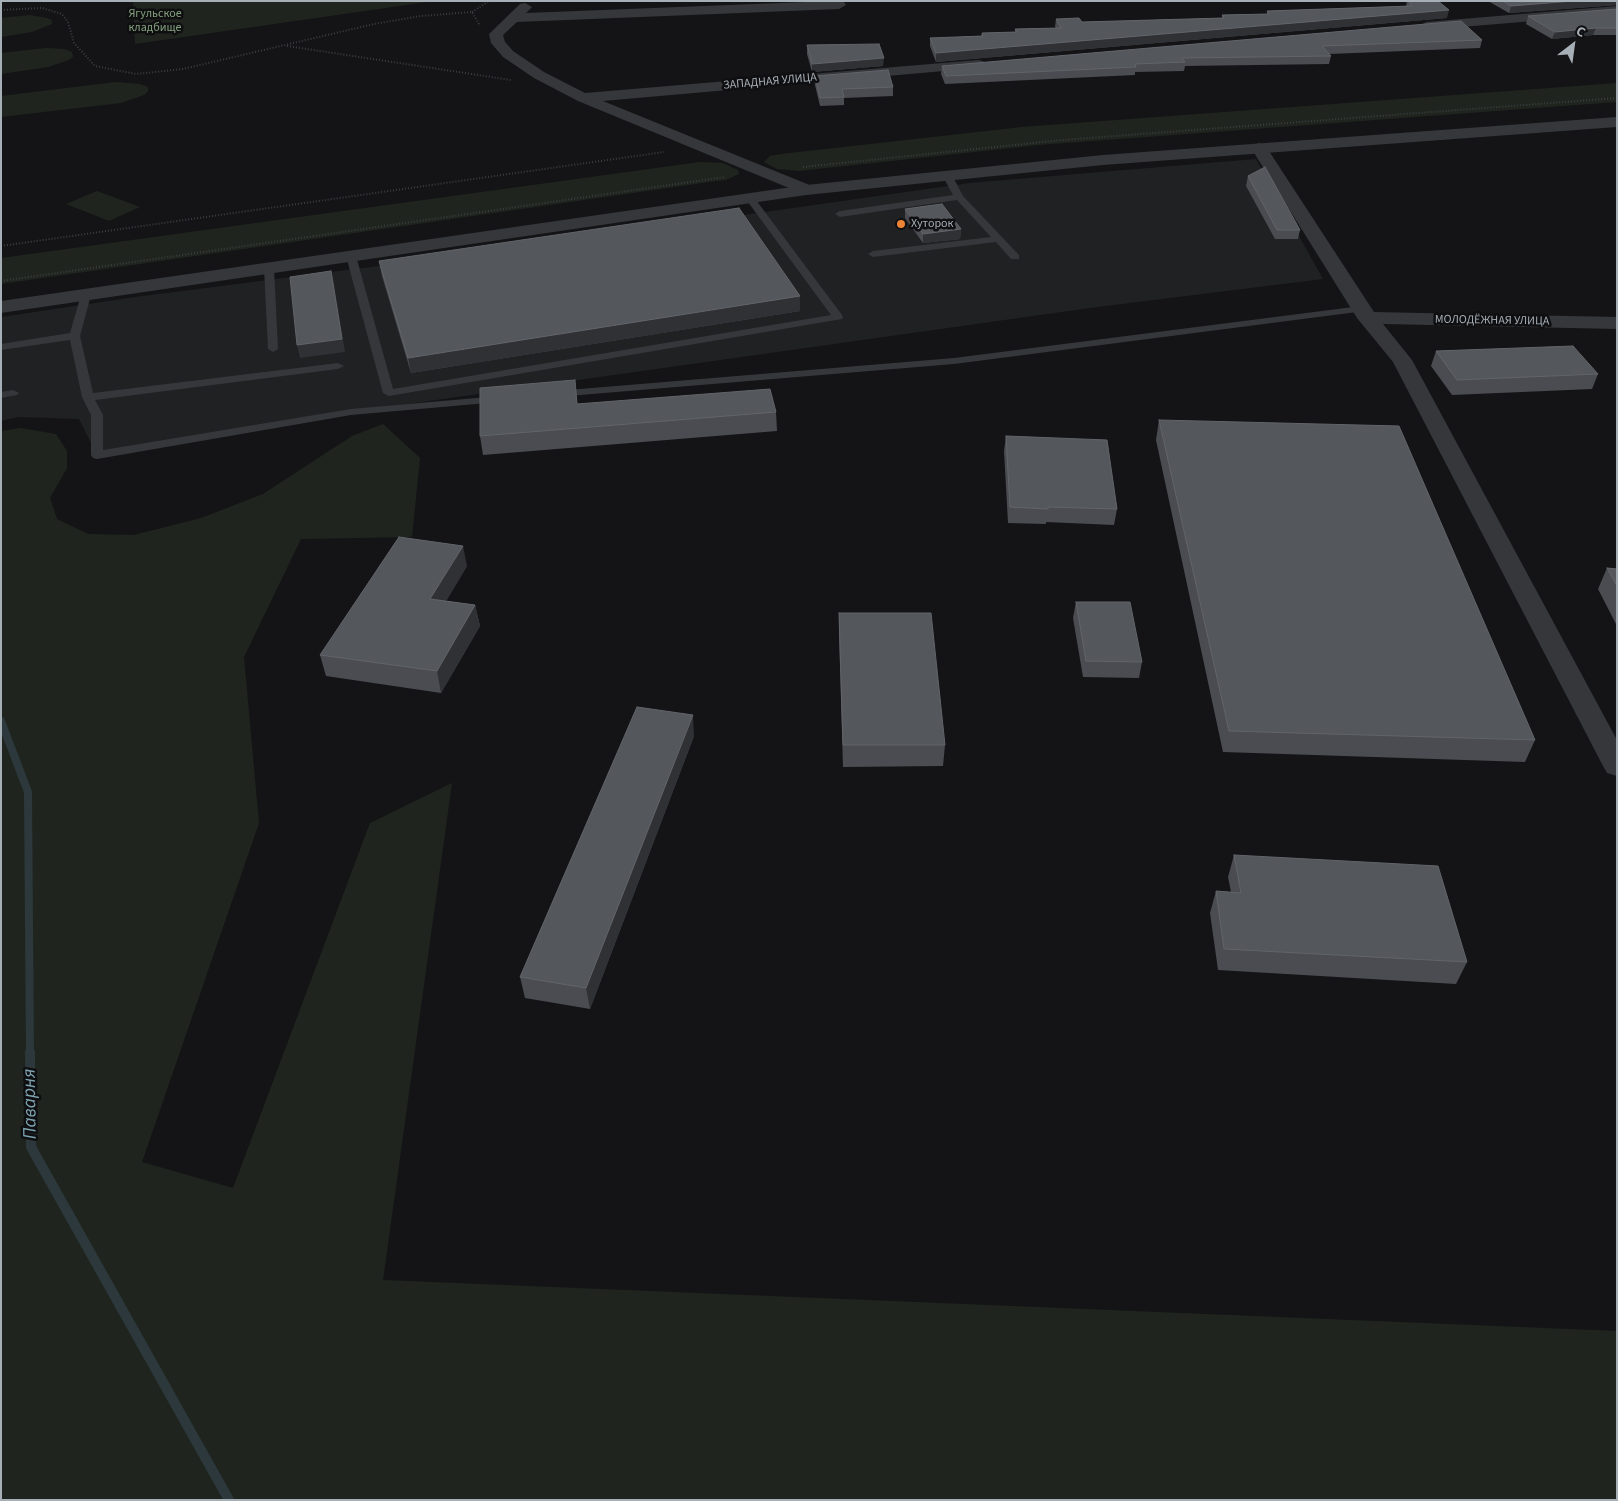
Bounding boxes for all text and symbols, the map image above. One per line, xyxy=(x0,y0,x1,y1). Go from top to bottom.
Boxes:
park label: Ягульское кладбище xyxy=(128,7,182,35)
north arrow xyxy=(1548,20,1598,70)
text: С xyxy=(1572,21,1589,43)
street label: ЗАПАДНАЯ УЛИЦА xyxy=(723,71,817,93)
place label: Хуторок xyxy=(911,217,954,231)
marker: Хуторок xyxy=(895,218,907,230)
street label: МОЛОДЁЖНАЯ УЛИЦА xyxy=(1435,313,1549,329)
water label: Паварня xyxy=(19,1069,43,1139)

